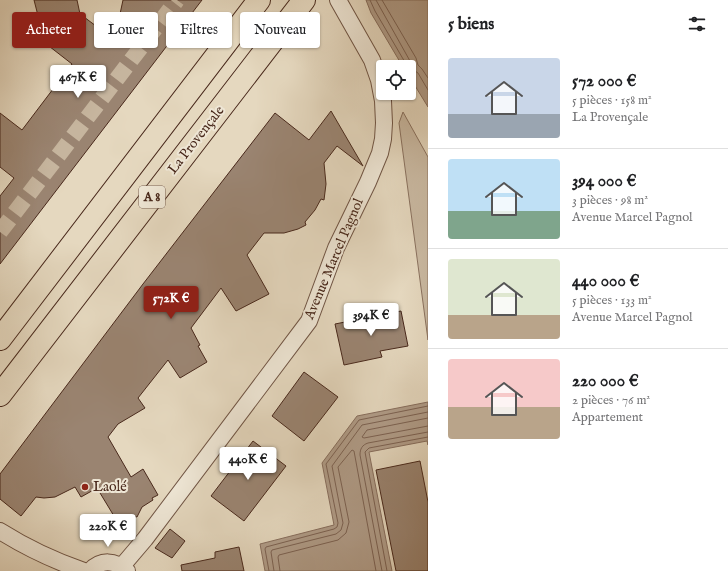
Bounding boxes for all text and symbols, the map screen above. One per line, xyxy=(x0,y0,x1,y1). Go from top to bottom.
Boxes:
chip: Acheter xyxy=(12,12,86,48)
chip: Louer xyxy=(94,12,158,48)
chip: Filtres xyxy=(166,12,232,48)
chip: Nouveau xyxy=(240,12,320,48)
icon: filters xyxy=(686,13,708,35)
text: 5 biens xyxy=(448,14,494,35)
map controls xyxy=(376,60,416,100)
button: locate xyxy=(376,60,416,100)
pin: 467K € xyxy=(45,65,111,99)
text: 467K € xyxy=(59,69,97,86)
text: 572 000 € xyxy=(572,71,637,92)
icon: home xyxy=(480,74,528,122)
text: 5 pièces · 158 m² xyxy=(572,92,652,109)
street label: La Provençale xyxy=(164,102,229,178)
text: La Provençale xyxy=(572,109,648,126)
text: 394 000 € xyxy=(572,171,636,192)
icon: home xyxy=(480,175,528,223)
road number: A 8 xyxy=(139,186,165,208)
text: 3 pièces · 98 m² xyxy=(572,192,648,209)
street label: Avenue Marcel Pagnol xyxy=(300,196,368,323)
text: Avenue Marcel Pagnol xyxy=(572,209,693,226)
text: 440 000 € xyxy=(572,271,639,292)
icon: home xyxy=(480,275,528,323)
pin: 572K € xyxy=(138,286,204,320)
text: 572K € xyxy=(153,290,189,307)
text: 5 pièces · 133 m² xyxy=(572,292,652,309)
pin: 394K € xyxy=(338,303,404,337)
text: 394K € xyxy=(353,307,389,324)
text: Avenue Marcel Pagnol xyxy=(572,309,693,326)
text: 220 000 € xyxy=(572,371,639,392)
icon: home xyxy=(480,375,528,423)
text: 2 pièces · 76 m² xyxy=(572,392,650,409)
text: Appartement xyxy=(572,409,643,426)
pin: 440K € xyxy=(215,447,281,481)
text: 440K € xyxy=(229,451,268,468)
place label: Laolé xyxy=(93,478,127,496)
marker: Laolé xyxy=(80,482,90,492)
pin: 220K € xyxy=(75,514,141,548)
text: 220K € xyxy=(89,518,127,535)

